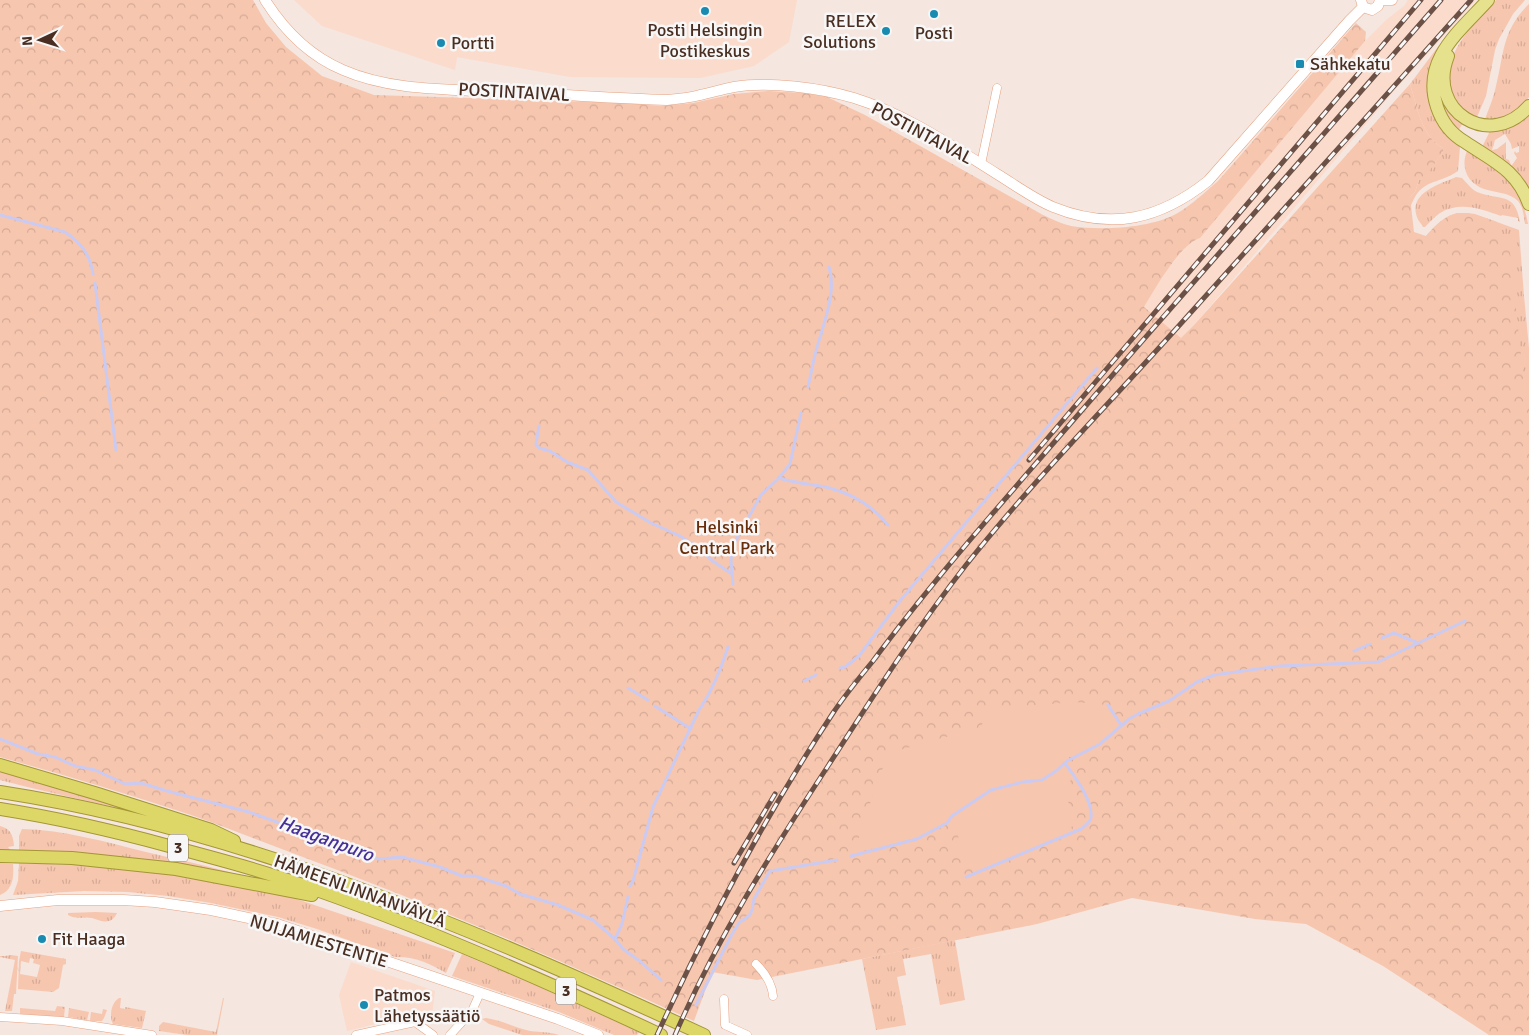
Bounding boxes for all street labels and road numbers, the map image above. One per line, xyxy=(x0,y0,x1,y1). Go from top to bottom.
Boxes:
street label: POSTINTAIVAL xyxy=(458,78,570,106)
street label: POSTINTAIVAL xyxy=(868,97,976,169)
road number: 3 xyxy=(168,834,188,861)
street label: HÄMEENLINNANVÄYLÄ xyxy=(271,850,449,932)
street label: NUIJAMIESTENTIE xyxy=(247,910,391,972)
road number: 3 xyxy=(556,978,576,1004)

